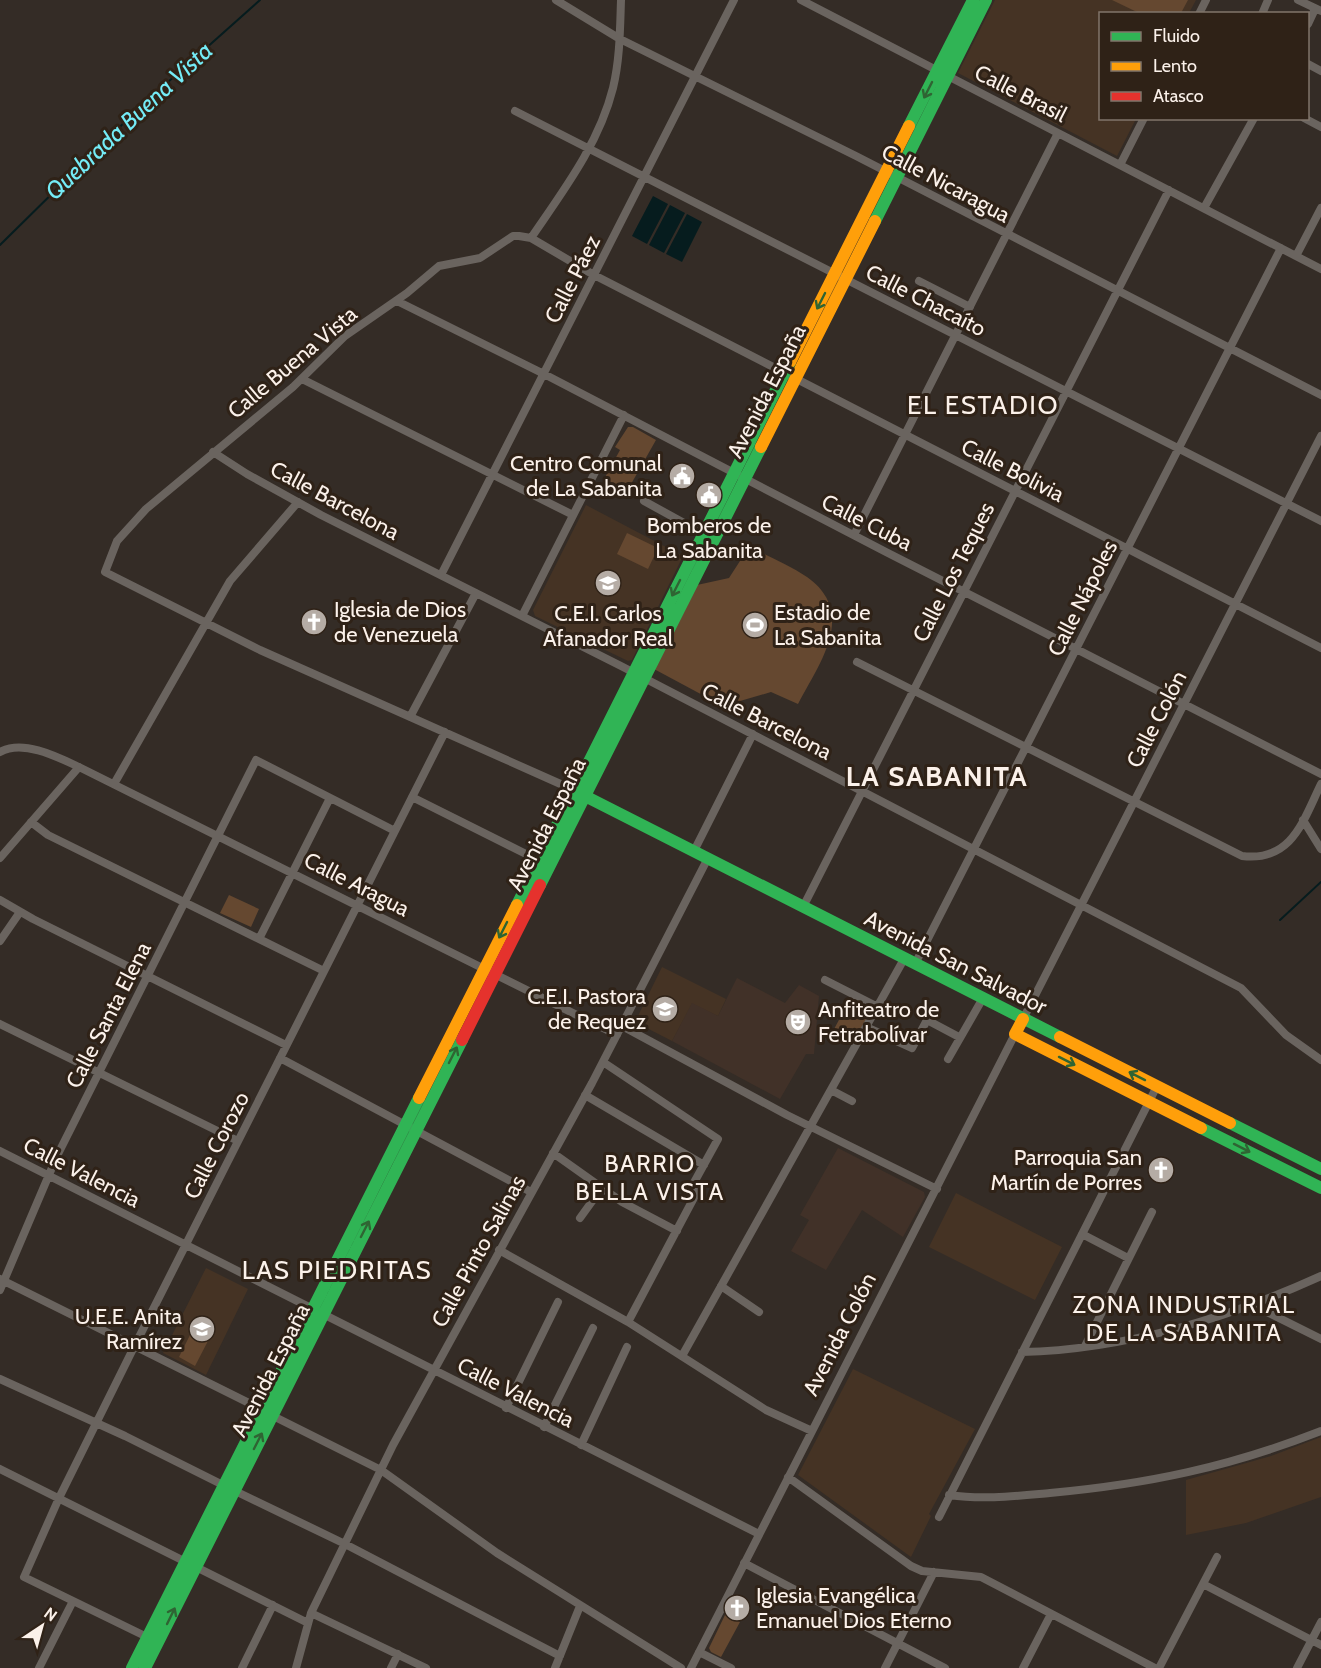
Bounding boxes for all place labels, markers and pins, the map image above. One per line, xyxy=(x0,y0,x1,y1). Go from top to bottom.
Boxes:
place label: Centro Comunal de La Sabanita xyxy=(510,450,663,502)
public building icon: Centro Comunal de La Sabanita xyxy=(667,461,697,491)
public building icon: Bomberos de La Sabanita xyxy=(694,480,724,510)
place label: Bomberos de La Sabanita xyxy=(647,512,771,564)
school or university icon: C.E.I. Carlos Afanador Real xyxy=(593,568,623,598)
place label: Iglesia de Dios de Venezuela xyxy=(334,596,466,648)
place label: Estadio de La Sabanita xyxy=(774,599,882,651)
place label: C.E.I. Carlos Afanador Real xyxy=(543,600,674,652)
church icon: Iglesia de Dios de Venezuela xyxy=(299,607,329,637)
sports icon: Estadio de La Sabanita xyxy=(740,610,770,640)
place label: C.E.I. Pastora de Requez xyxy=(527,983,646,1035)
school or university icon: C.E.I. Pastora de Requez xyxy=(650,994,680,1024)
place label: Anfiteatro de Fetrabolívar xyxy=(818,996,939,1048)
theatre icon: Anfiteatro de Fetrabolívar xyxy=(783,1007,813,1037)
place label: Parroquia San Martín de Porres xyxy=(991,1144,1142,1196)
church icon: Parroquia San Martín de Porres xyxy=(1146,1155,1176,1185)
place label: U.E.E. Anita Ramírez xyxy=(75,1303,182,1355)
school or university icon: U.E.E. Anita Ramírez xyxy=(187,1314,217,1344)
place label: Iglesia Evangélica Emanuel Dios Eterno xyxy=(756,1582,952,1634)
church icon: Iglesia Evangélica Emanuel Dios Eterno xyxy=(722,1593,752,1623)

